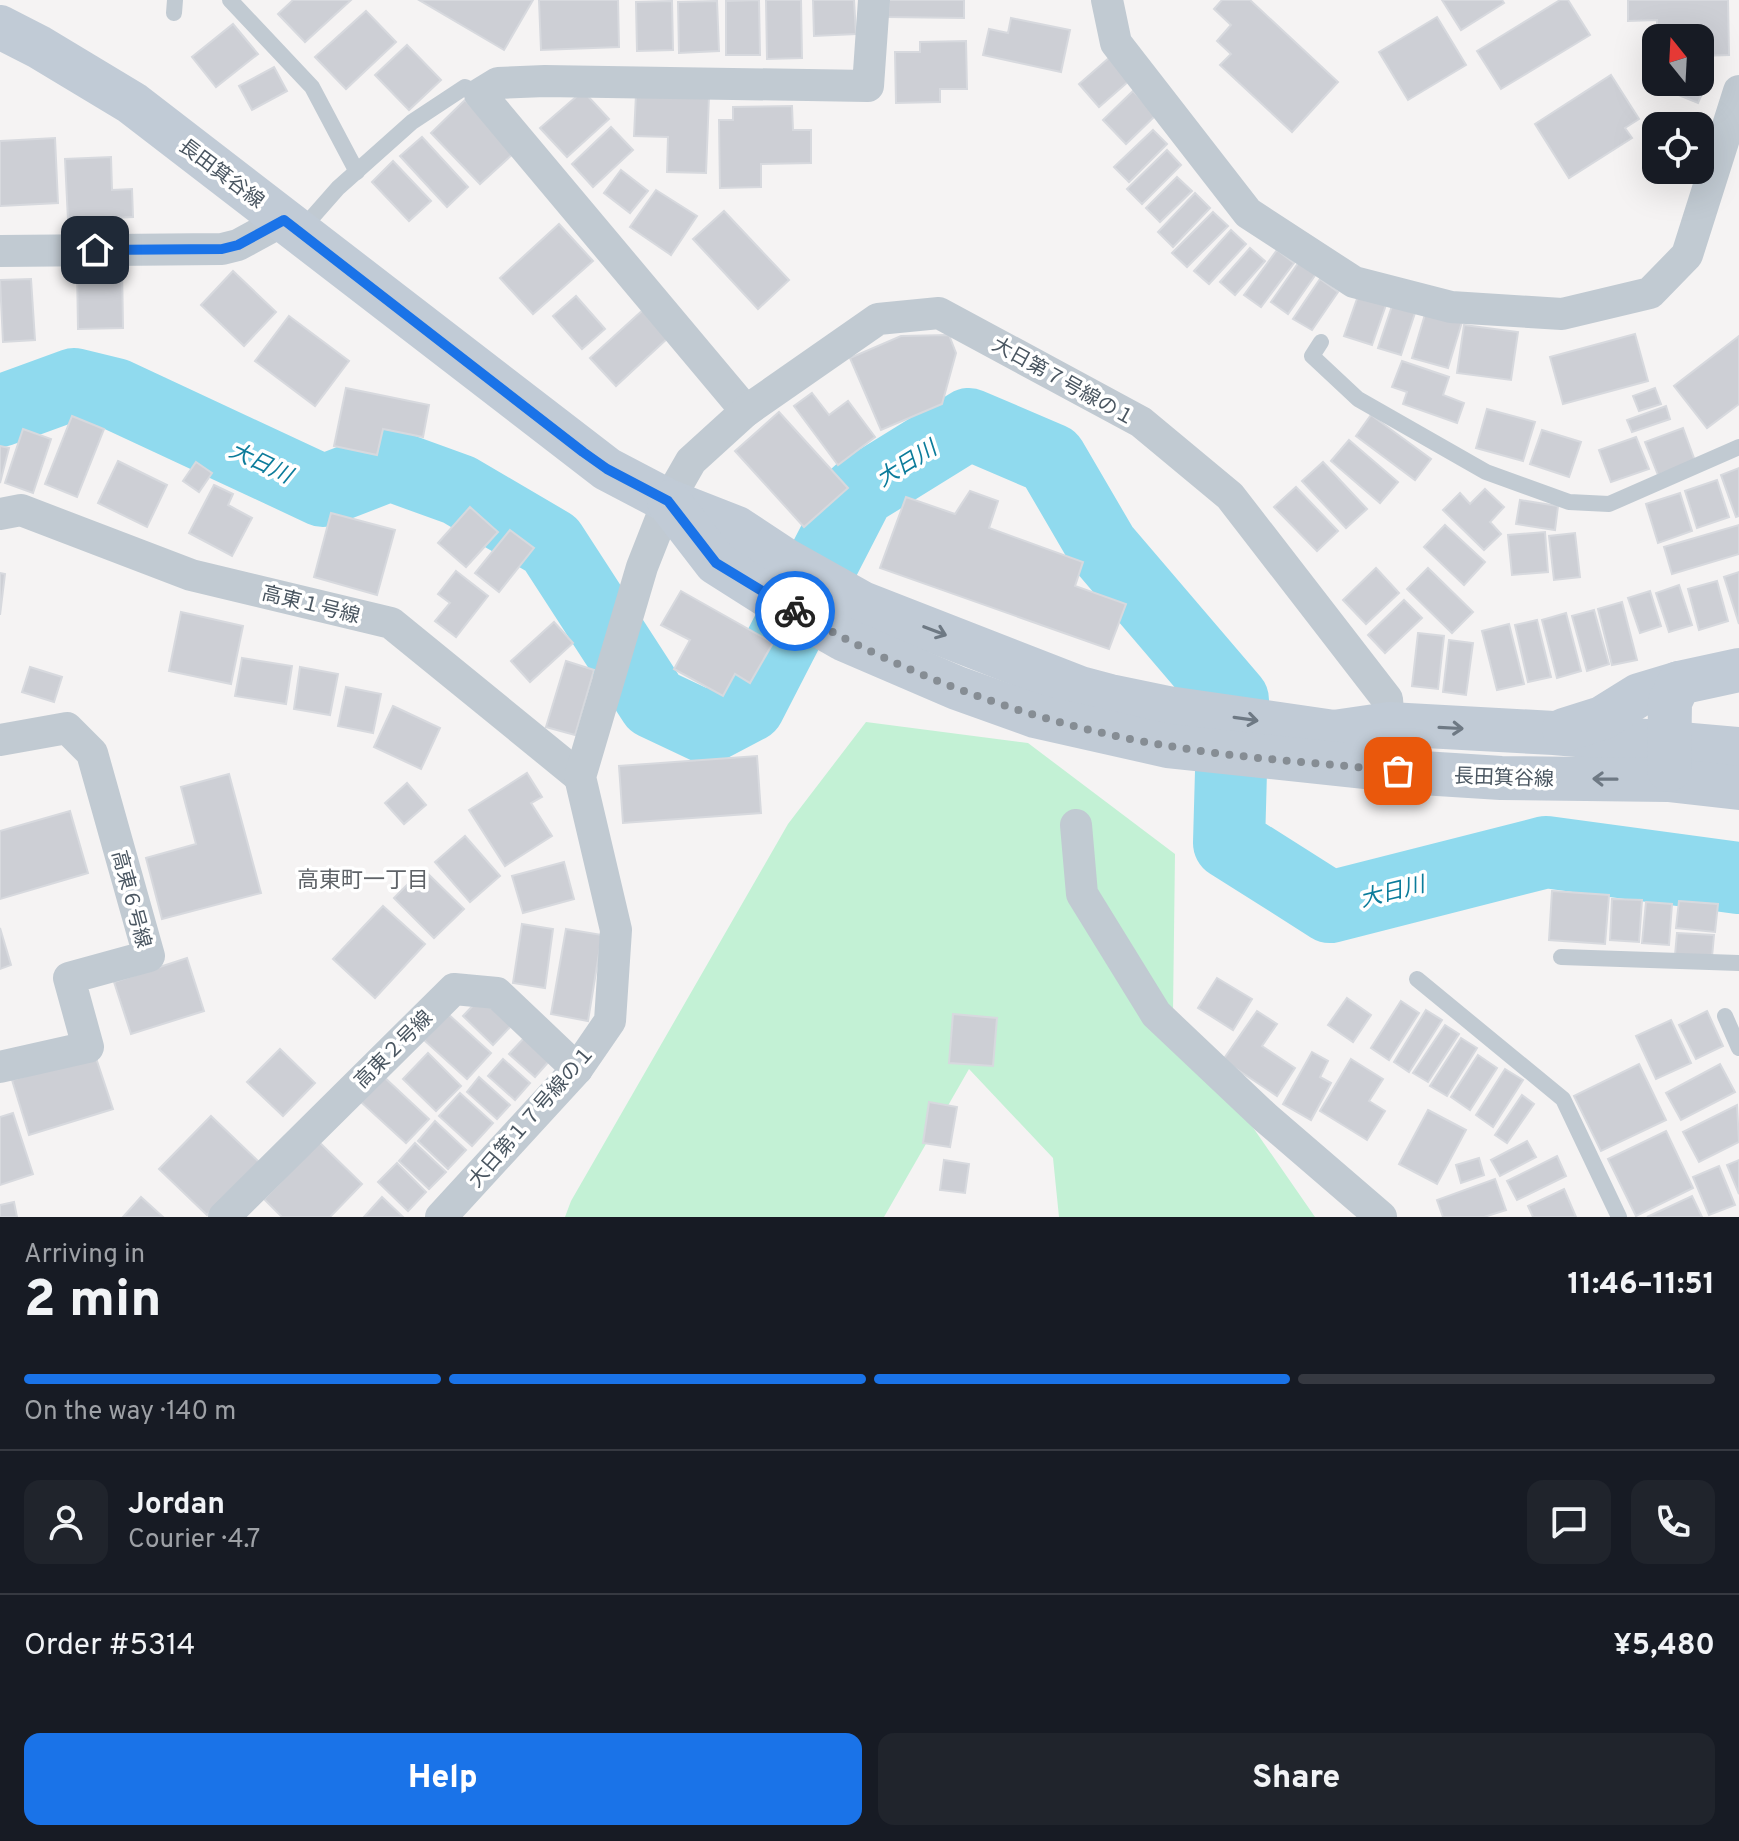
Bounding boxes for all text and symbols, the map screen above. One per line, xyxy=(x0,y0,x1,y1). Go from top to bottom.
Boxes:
north arrow xyxy=(1642,24,1714,96)
map controls xyxy=(1642,24,1714,184)
button: locate xyxy=(1642,112,1714,184)
street label: 長田箕谷線 xyxy=(173,134,269,215)
pin xyxy=(61,216,129,284)
icon: home xyxy=(73,228,117,272)
street label: 大日第７号線の１ xyxy=(987,333,1139,433)
water label: 大日川 xyxy=(872,435,944,494)
water label: 大日川 xyxy=(224,438,297,491)
courier xyxy=(755,571,835,651)
street label: 高東１号線 xyxy=(259,581,362,631)
icon: bike xyxy=(773,589,817,633)
one-way arrow xyxy=(922,625,947,639)
one-way arrow xyxy=(1232,712,1258,727)
one-way arrow xyxy=(1437,720,1464,735)
pin xyxy=(1364,737,1432,805)
icon: bag xyxy=(1376,749,1420,793)
street label: 長田箕谷線 xyxy=(1454,764,1554,794)
one-way arrow xyxy=(1592,772,1619,787)
street label: 高東６号線 xyxy=(105,848,156,951)
district label: 高東町一丁目 xyxy=(297,868,429,895)
water label: 大日川 xyxy=(1357,872,1430,915)
street label: 高東２号線 xyxy=(350,1006,439,1095)
street label: 大日第１７号線の１ xyxy=(464,1041,601,1194)
text: Arriving in xyxy=(24,1239,145,1272)
text: 11:46–11:51 xyxy=(1567,1267,1715,1304)
text: 2 min xyxy=(24,1269,162,1335)
text: On the way · 140 m xyxy=(24,1396,236,1429)
button: person xyxy=(24,1480,108,1564)
button: chat xyxy=(1527,1480,1611,1564)
button: phone xyxy=(1631,1480,1715,1564)
text: Jordan xyxy=(128,1487,225,1524)
text: Courier · 4.7 xyxy=(128,1524,260,1557)
text: Order #5314 xyxy=(24,1628,195,1665)
text: ¥5,480 xyxy=(1614,1628,1715,1665)
button: Help xyxy=(24,1733,862,1825)
button: Share xyxy=(878,1733,1715,1825)

